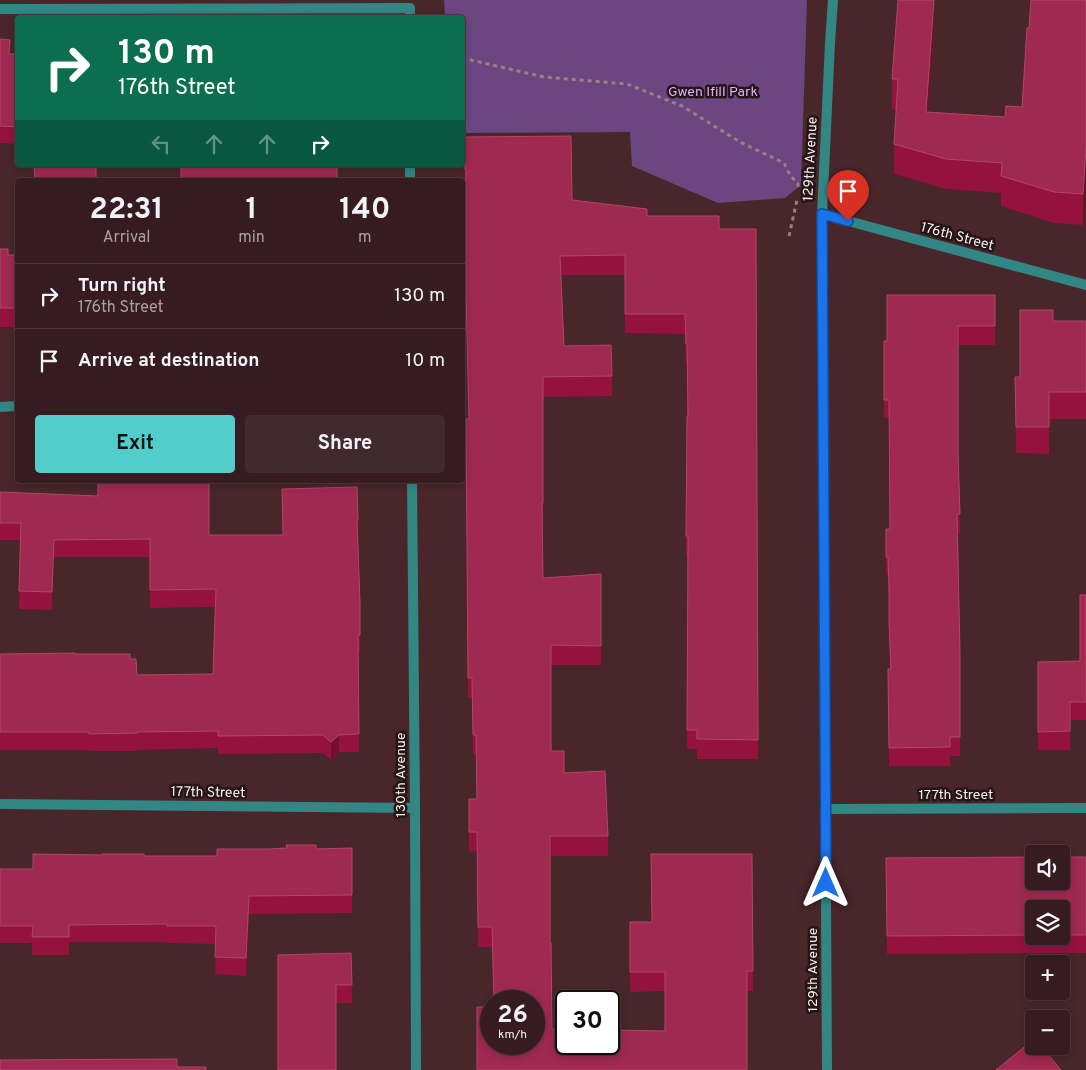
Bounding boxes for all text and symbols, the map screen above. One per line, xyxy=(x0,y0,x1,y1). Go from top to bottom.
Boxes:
text: 130 m xyxy=(118,32,215,76)
icon: right xyxy=(35,35,100,100)
text: 176th Street xyxy=(118,75,236,102)
park label: Gwen Ifill Park xyxy=(668,84,758,101)
street label: 129th Avenue xyxy=(800,116,822,202)
icon: left xyxy=(147,130,175,158)
icon: ahead xyxy=(200,130,228,158)
icon: ahead xyxy=(253,130,281,158)
icon: right xyxy=(306,130,334,158)
pin xyxy=(827,170,869,221)
icon: arrive xyxy=(834,177,862,205)
text: 22:31 xyxy=(90,192,164,229)
text: 1 xyxy=(245,192,257,229)
text: 140 xyxy=(339,192,390,229)
street label: 176th Street xyxy=(919,219,995,255)
text: Arrival xyxy=(103,228,150,248)
text: min xyxy=(238,228,265,248)
text: m xyxy=(358,228,372,248)
text: Turn right xyxy=(78,274,166,298)
icon: right xyxy=(35,282,63,310)
text: 130 m xyxy=(394,284,445,308)
text: 176th Street xyxy=(78,298,164,318)
icon: arrive xyxy=(35,347,63,375)
text: Arrive at destination xyxy=(78,349,259,373)
text: 10 m xyxy=(405,349,445,373)
button: Exit xyxy=(35,415,235,473)
button: Share xyxy=(245,415,445,473)
street label: 130th Avenue xyxy=(393,733,410,817)
street label: 177th Street xyxy=(171,784,245,802)
street label: 177th Street xyxy=(919,787,993,804)
map controls xyxy=(1025,845,1070,1055)
button: sound xyxy=(1025,845,1070,890)
position arrow xyxy=(799,856,851,908)
button: layers xyxy=(1025,900,1070,945)
street label: 129th Avenue xyxy=(805,928,822,1012)
button: + xyxy=(1025,955,1070,1000)
speed limit sign: 30 xyxy=(555,990,620,1055)
text: 26 xyxy=(497,1000,528,1032)
button: − xyxy=(1025,1010,1070,1055)
text: km/h xyxy=(498,1027,527,1043)

